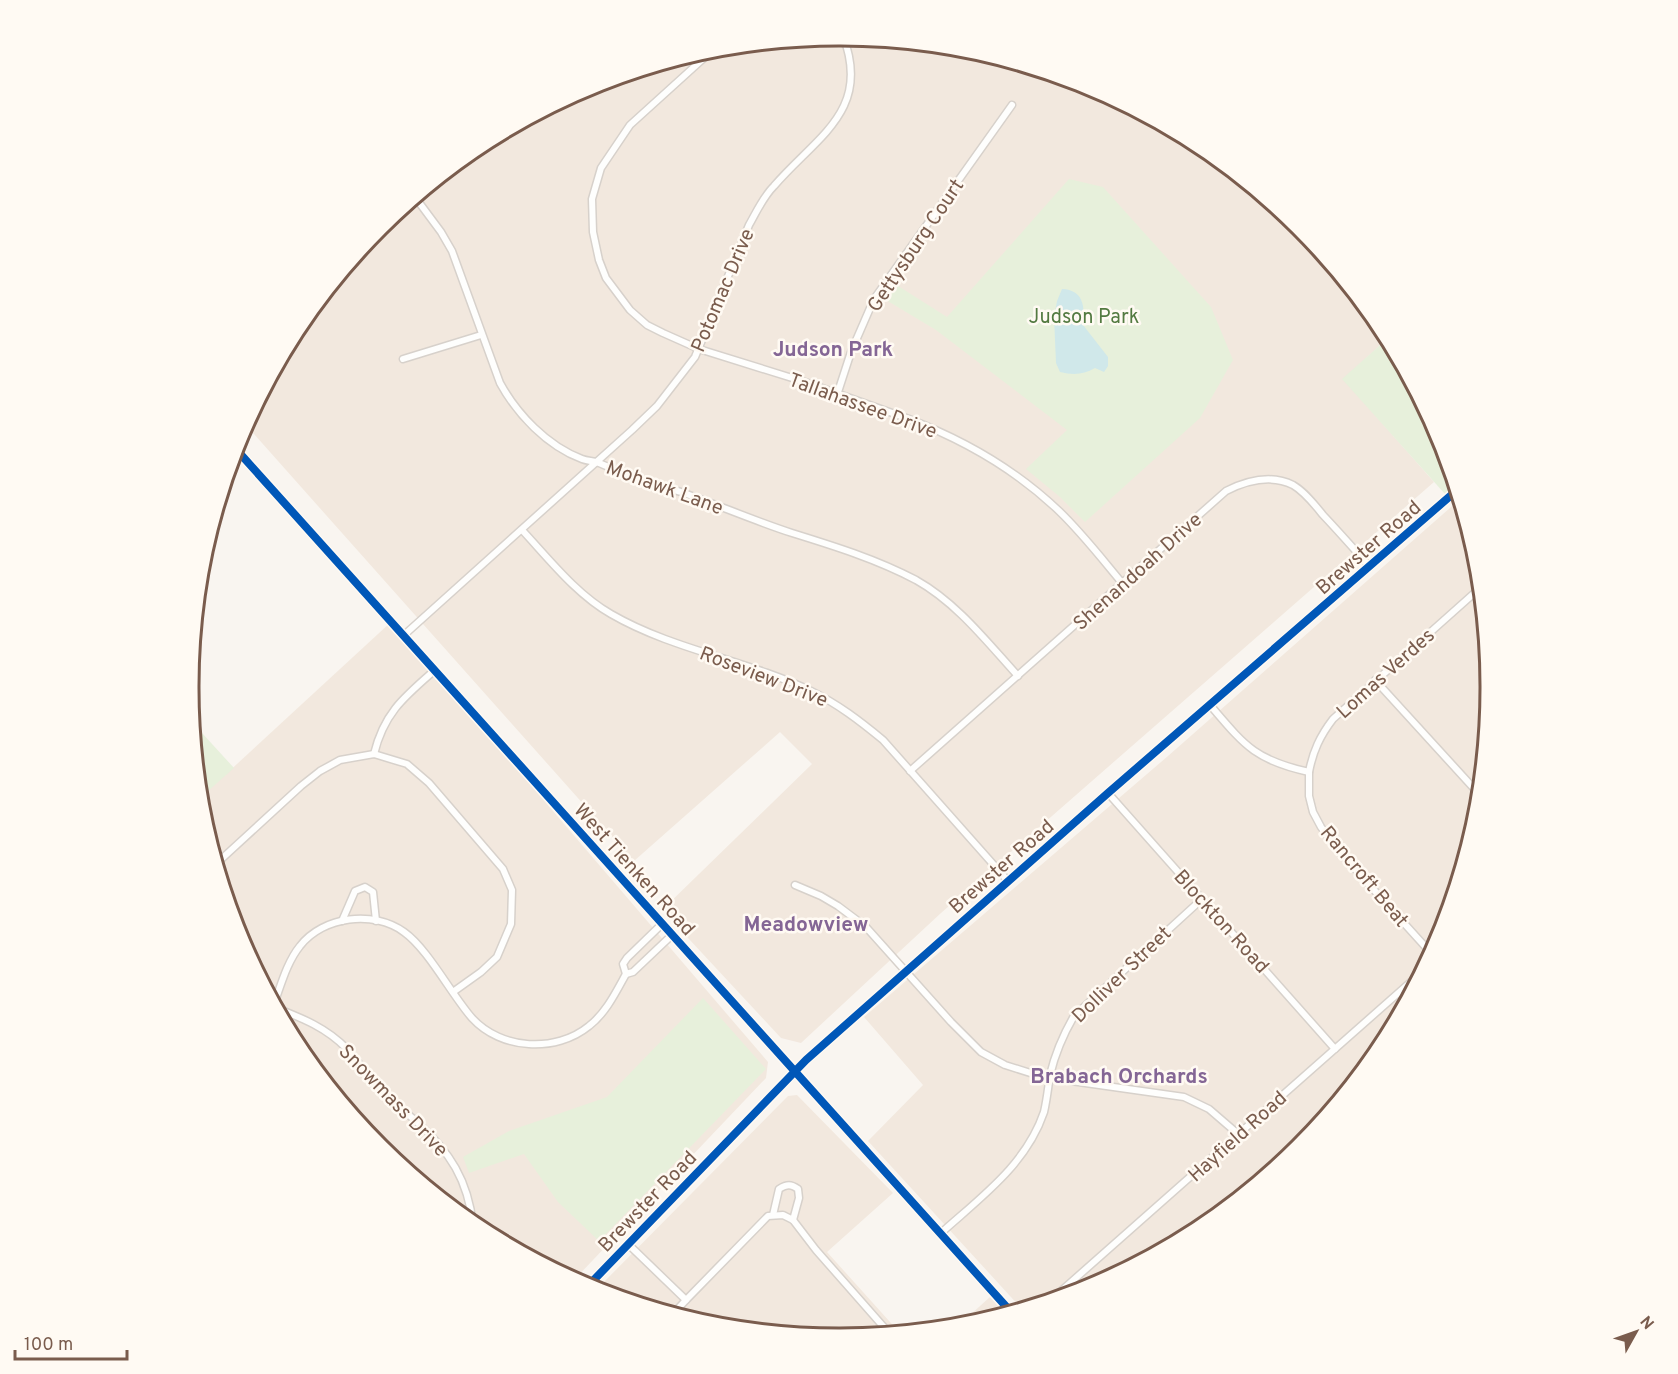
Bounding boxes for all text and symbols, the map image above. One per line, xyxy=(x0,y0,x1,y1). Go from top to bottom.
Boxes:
street label: Gettysburg Court xyxy=(862,174,971,318)
street label: Potomac Drive xyxy=(686,225,762,357)
park label: Judson Park xyxy=(1029,305,1139,331)
district label: Judson Park xyxy=(773,337,894,364)
street label: Tallahassee Drive xyxy=(784,368,940,446)
street label: Mohawk Lane xyxy=(602,456,726,522)
street label: Brewster Road xyxy=(1311,496,1427,601)
street label: Shenandoah Drive xyxy=(1068,508,1208,637)
street label: Lomas Verdes xyxy=(1332,623,1441,726)
street label: Roseview Drive xyxy=(695,641,831,714)
street label: West Tienken Road xyxy=(567,799,700,942)
street label: Brewster Road xyxy=(944,815,1060,920)
street label: Rancroft Beat xyxy=(1313,821,1413,933)
street label: Blockton Road xyxy=(1167,865,1274,980)
district label: Meadowview xyxy=(744,912,868,939)
street label: Dolliver Street xyxy=(1067,921,1178,1030)
street label: Snowmass Drive xyxy=(332,1039,453,1163)
district label: Brabach Orchards xyxy=(1030,1064,1208,1091)
street label: Hayfield Road xyxy=(1183,1086,1293,1189)
street label: Brewster Road xyxy=(593,1146,703,1259)
north arrow xyxy=(1606,1302,1666,1362)
text: N xyxy=(1635,1313,1657,1334)
scale bar xyxy=(15,1323,128,1361)
text: 100 m xyxy=(24,1334,73,1357)

